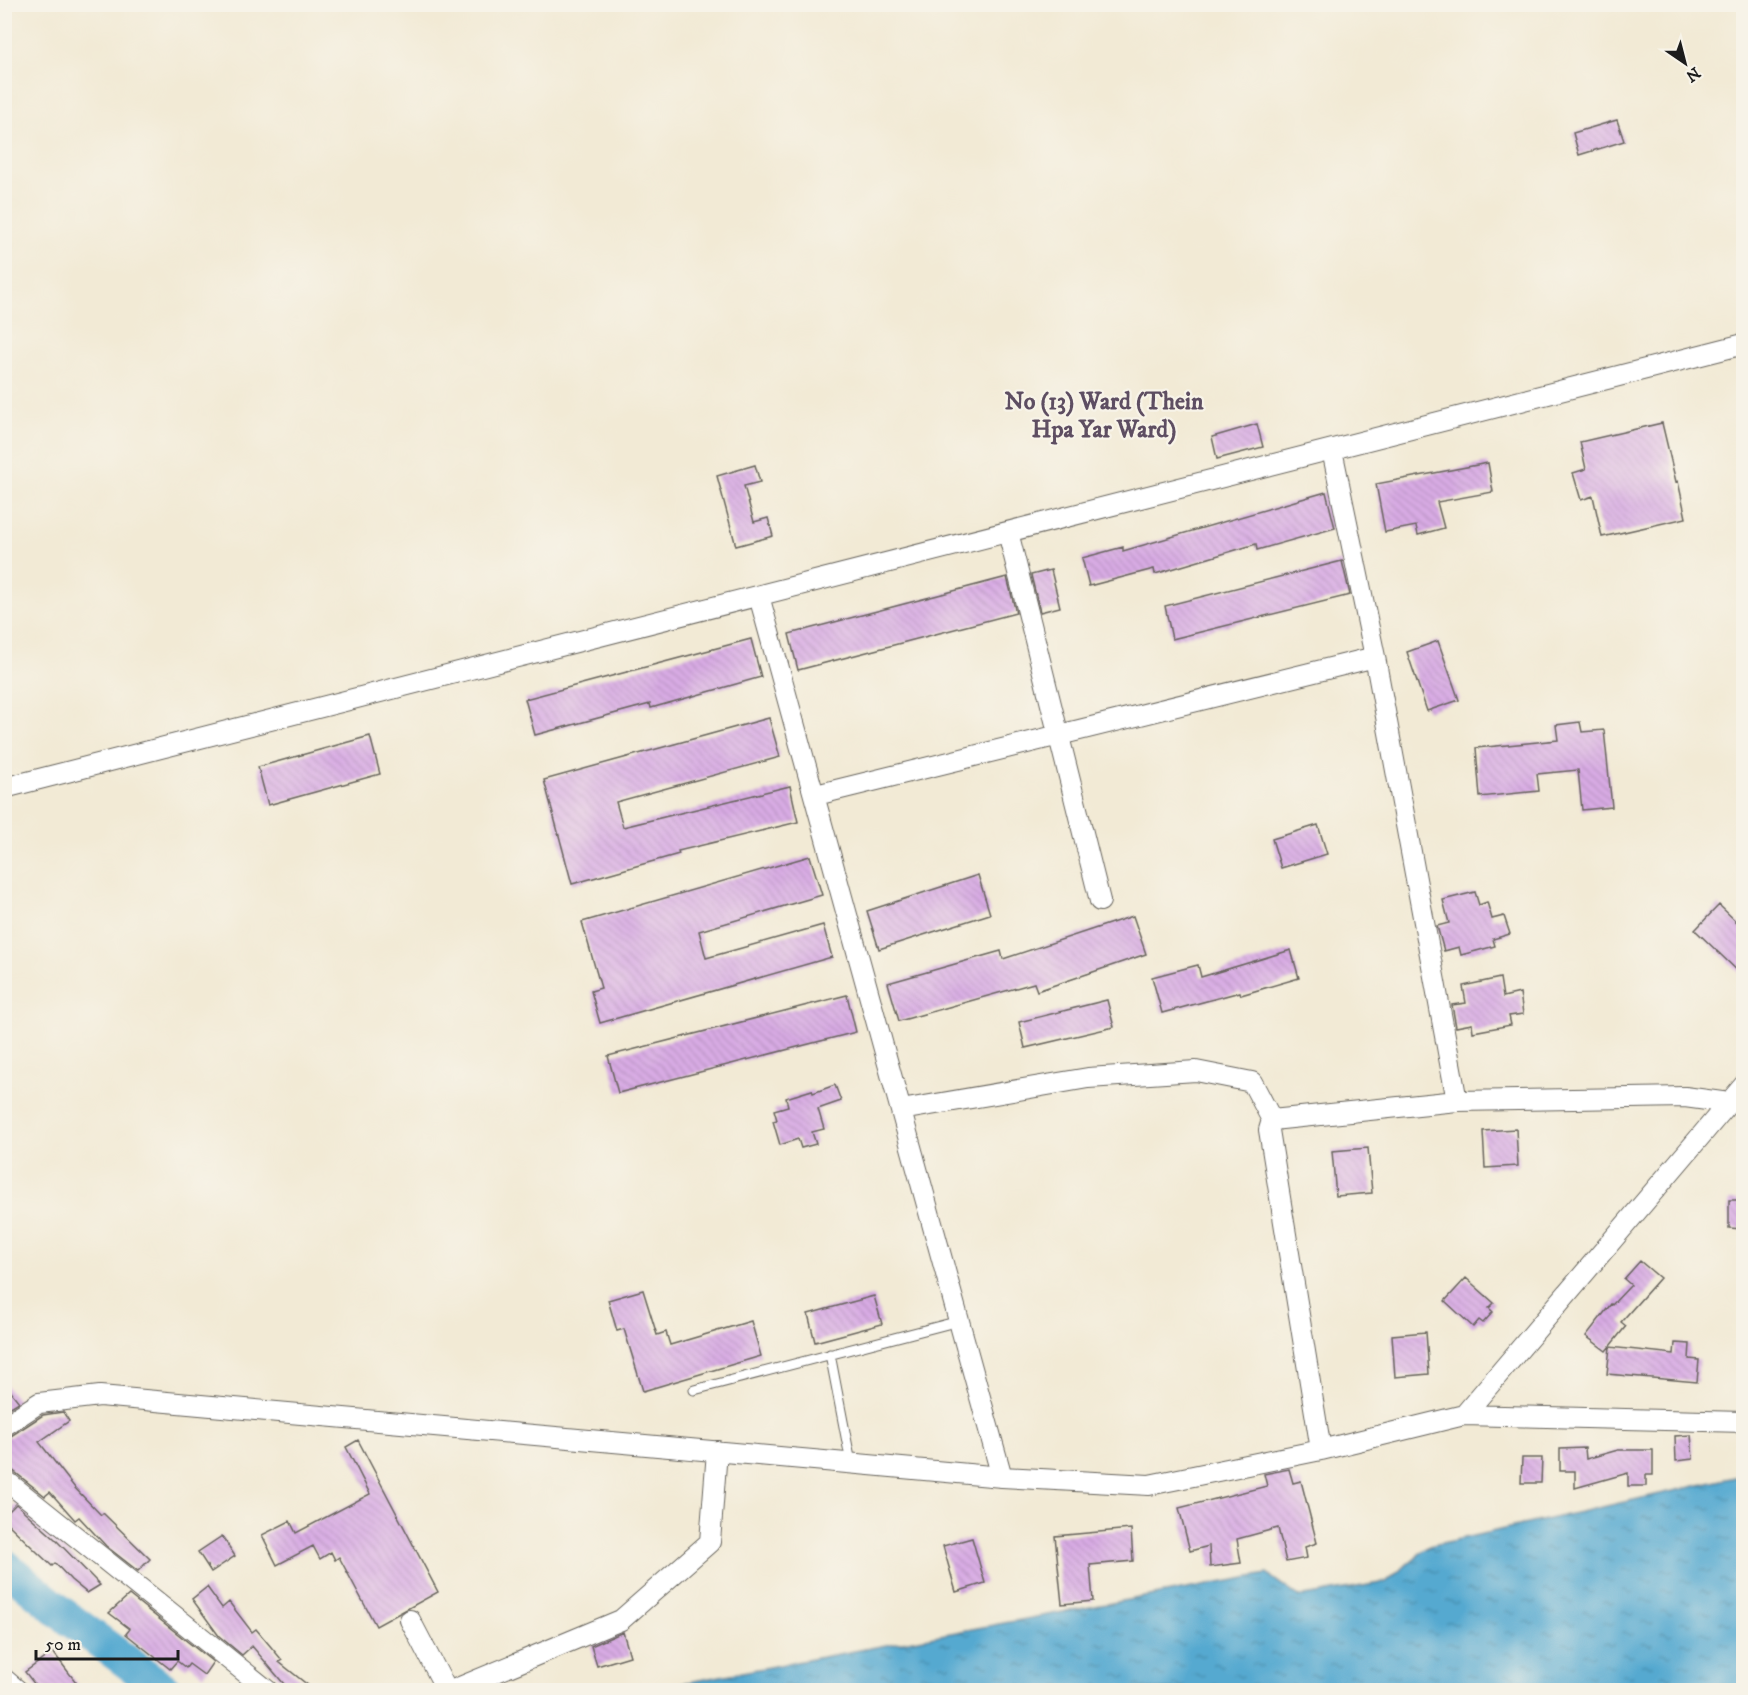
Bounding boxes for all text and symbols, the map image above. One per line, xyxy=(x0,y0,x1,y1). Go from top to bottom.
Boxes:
north arrow xyxy=(1655,33,1715,93)
text: N xyxy=(1682,63,1704,86)
district label: No (13) Ward (Thein Hpa Yar Ward) xyxy=(1004,387,1204,445)
scale bar xyxy=(36,1623,178,1661)
text: 50 m xyxy=(45,1634,81,1656)

